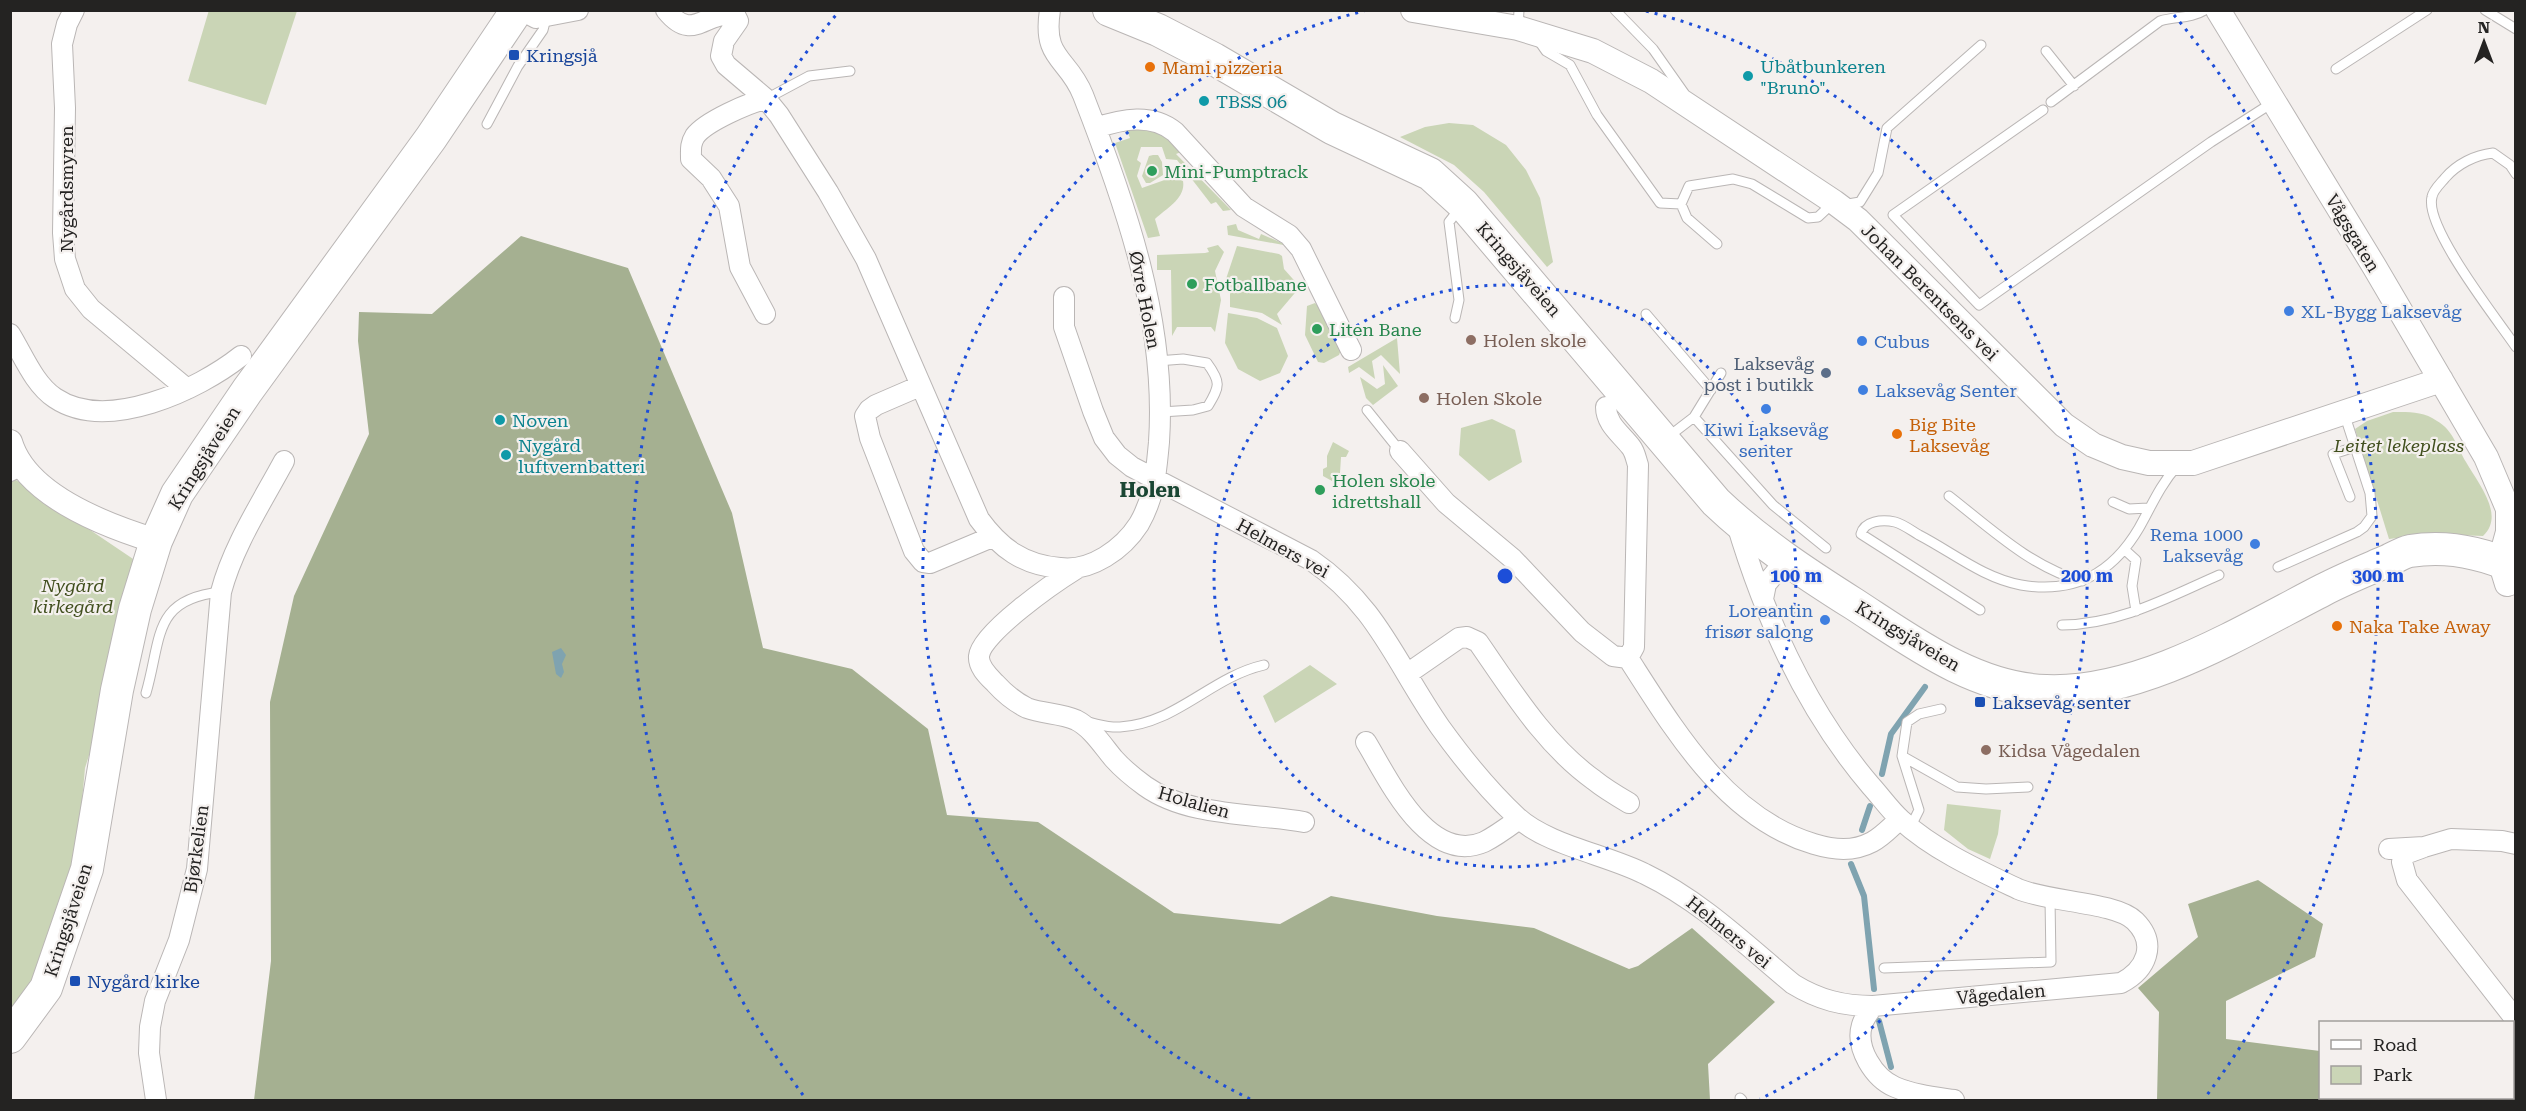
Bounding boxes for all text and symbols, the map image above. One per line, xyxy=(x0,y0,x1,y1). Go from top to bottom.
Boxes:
north arrow xyxy=(2454,12,2514,72)
text: N xyxy=(2478,18,2490,37)
place label: Kringsjå xyxy=(526,45,598,66)
marker: Kringsjå xyxy=(507,48,521,62)
place label: Ubåtbunkeren "Bruno" xyxy=(1760,56,1886,98)
place label: Mami pizzeria xyxy=(1162,57,1283,78)
marker: Mami pizzeria xyxy=(1143,60,1157,74)
marker: Ubåtbunkeren "Bruno" xyxy=(1741,69,1755,83)
place label: TBSS 06 xyxy=(1216,91,1287,112)
marker: TBSS 06 xyxy=(1197,94,1211,108)
street label: Nygårdsmyren xyxy=(56,125,77,253)
place label: Mini-Pumptrack xyxy=(1164,161,1308,182)
marker: Mini-Pumptrack xyxy=(1145,164,1159,178)
street label: Vågsgaten xyxy=(2321,190,2385,276)
street label: Kringsjåveien xyxy=(1472,217,1566,321)
street label: Johan Berentsens vei xyxy=(1857,219,2003,365)
street label: Øvre Holen xyxy=(1125,249,1165,351)
place label: Fotballbane xyxy=(1204,274,1307,295)
marker: Fotballbane xyxy=(1185,277,1199,291)
place label: XL-Bygg Laksevåg xyxy=(2301,301,2462,322)
marker: XL-Bygg Laksevåg xyxy=(2282,304,2296,318)
place label: Liten Bane xyxy=(1329,319,1422,340)
marker: Liten Bane xyxy=(1310,322,1324,336)
place label: Holen skole xyxy=(1483,330,1587,351)
place label: Cubus xyxy=(1874,331,1930,352)
marker: Holen skole xyxy=(1464,333,1478,347)
marker: Cubus xyxy=(1855,334,1869,348)
place label: Laksevåg post i butikk xyxy=(1703,353,1815,395)
marker: Laksevåg post i butikk xyxy=(1819,366,1833,380)
place label: Laksevåg Senter xyxy=(1875,380,2017,401)
marker: Laksevåg Senter xyxy=(1856,383,1870,397)
place label: Holen Skole xyxy=(1436,388,1542,409)
marker: Holen Skole xyxy=(1417,391,1431,405)
street label: Kringsjåveien xyxy=(164,402,244,514)
marker: Kiwi Laksevåg senter xyxy=(1759,402,1773,416)
place label: Noven xyxy=(512,410,569,431)
marker: Noven xyxy=(493,413,507,427)
place label: Big Bite Laksevåg xyxy=(1909,414,1990,456)
place label: Kiwi Laksevåg senter xyxy=(1704,419,1829,461)
marker: Big Bite Laksevåg xyxy=(1890,427,1904,441)
place label: Nygård luftvernbatteri xyxy=(518,435,645,477)
park label: Leitet lekeplass xyxy=(2333,435,2464,456)
marker: Nygård luftvernbatteri xyxy=(499,448,513,462)
place label: Holen skole idrettshall xyxy=(1332,470,1436,512)
district label: Holen xyxy=(1120,478,1181,502)
marker: Holen skole idrettshall xyxy=(1313,483,1327,497)
street label: Helmers vei xyxy=(1233,514,1333,582)
place label: Rema 1000 Laksevåg xyxy=(2150,524,2244,566)
marker: Rema 1000 Laksevåg xyxy=(2248,537,2262,551)
text: 100 m xyxy=(1770,565,1823,586)
text: 200 m xyxy=(2061,565,2114,586)
text: 300 m xyxy=(2352,565,2405,586)
centre of rings xyxy=(1495,566,1515,586)
park label: Nygård kirkegård xyxy=(33,575,113,617)
street label: Kringsjåveien xyxy=(1852,597,1964,676)
place label: Loreantin frisør salong xyxy=(1705,600,1814,642)
marker: Loreantin frisør salong xyxy=(1818,613,1832,627)
place label: Naka Take Away xyxy=(2349,616,2491,637)
marker: Naka Take Away xyxy=(2330,619,2344,633)
place label: Laksevåg senter xyxy=(1992,692,2131,713)
marker: Laksevåg senter xyxy=(1973,695,1987,709)
place label: Kidsa Vågedalen xyxy=(1998,740,2141,761)
marker: Kidsa Vågedalen xyxy=(1979,743,1993,757)
street label: Holalien xyxy=(1156,782,1233,822)
street label: Bjørkelien xyxy=(179,803,213,895)
street label: Kringsjåveien xyxy=(40,860,96,979)
street label: Helmers vei xyxy=(1683,892,1776,973)
place label: Nygård kirke xyxy=(87,971,200,992)
marker: Nygård kirke xyxy=(68,974,82,988)
street label: Vågedalen xyxy=(1956,980,2047,1008)
legend xyxy=(2319,1021,2514,1099)
text: Road xyxy=(2373,1034,2418,1055)
text: Park xyxy=(2373,1064,2413,1085)

